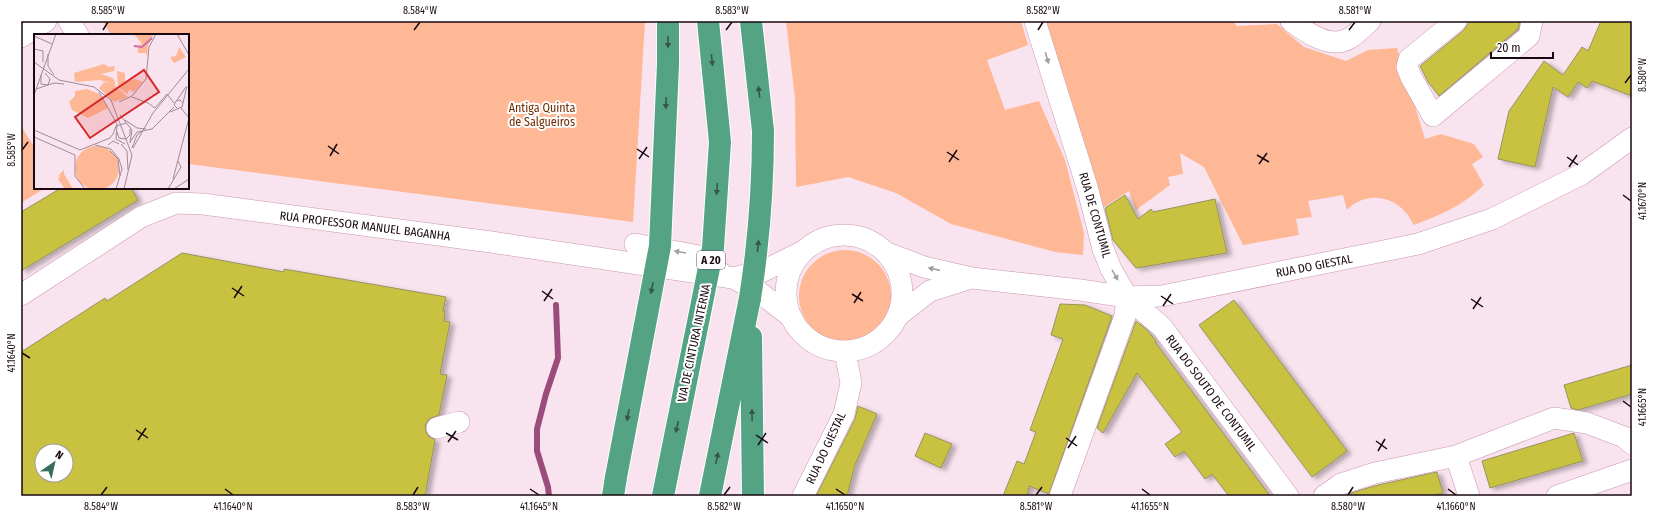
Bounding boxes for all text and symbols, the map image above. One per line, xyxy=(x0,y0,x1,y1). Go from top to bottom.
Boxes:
text: 8.585°W xyxy=(91,5,125,17)
text: 8.584°W xyxy=(403,5,437,17)
text: 8.583°W xyxy=(715,5,749,17)
text: 8.582°W xyxy=(1026,5,1060,17)
text: 8.581°W xyxy=(1339,5,1372,17)
inset map xyxy=(34,34,189,189)
scale bar xyxy=(1491,34,1553,60)
one-way arrow xyxy=(665,36,671,49)
text: 20 m xyxy=(1497,41,1521,55)
one-way arrow xyxy=(1044,52,1050,64)
one-way arrow xyxy=(709,54,715,66)
text: 8.580°W xyxy=(1637,57,1649,92)
one-way arrow xyxy=(756,86,762,98)
one-way arrow xyxy=(663,97,670,109)
park label: Antiga Quinta de Salgueiros xyxy=(509,101,575,129)
text: 8.585°W xyxy=(6,133,18,167)
street label: RUA DE CONTUMIL xyxy=(1076,171,1114,260)
text: 41.1670°N xyxy=(1637,182,1649,220)
one-way arrow xyxy=(713,183,720,195)
street label: RUA PROFESSOR MANUEL BAGANHA xyxy=(279,209,452,244)
one-way arrow xyxy=(754,240,761,252)
one-way arrow xyxy=(674,249,686,255)
road number: A 20 xyxy=(697,251,725,269)
street label: RUA DO GIESTAL xyxy=(1275,252,1354,280)
one-way arrow xyxy=(928,266,940,272)
one-way arrow xyxy=(1111,269,1118,281)
one-way arrow xyxy=(649,282,655,294)
street label: VIA DE CINTURA INTERNA xyxy=(675,282,714,403)
street label: RUA DO SOUTO DE CONTUMIL xyxy=(1163,332,1260,454)
text: 41.1640°N xyxy=(6,334,18,373)
text: 41.1665°N xyxy=(1637,388,1649,426)
one-way arrow xyxy=(749,408,755,421)
one-way arrow xyxy=(624,409,630,422)
street label: RUA DO GIESTAL xyxy=(803,409,849,486)
one-way arrow xyxy=(673,421,679,434)
north arrow xyxy=(34,443,74,483)
text: N xyxy=(53,448,66,462)
one-way arrow xyxy=(715,452,721,464)
text: 8.584°W xyxy=(84,501,118,513)
text: 41.1640°N xyxy=(214,501,253,513)
text: 8.583°W xyxy=(396,501,430,513)
text: 41.1645°N xyxy=(520,501,558,513)
text: 8.582°W xyxy=(707,501,741,513)
text: 41.1650°N xyxy=(826,501,864,513)
text: 8.581°W xyxy=(1020,501,1053,513)
text: 41.1655°N xyxy=(1131,501,1169,513)
text: 8.580°W xyxy=(1331,501,1366,513)
text: 41.1660°N xyxy=(1436,501,1476,513)

